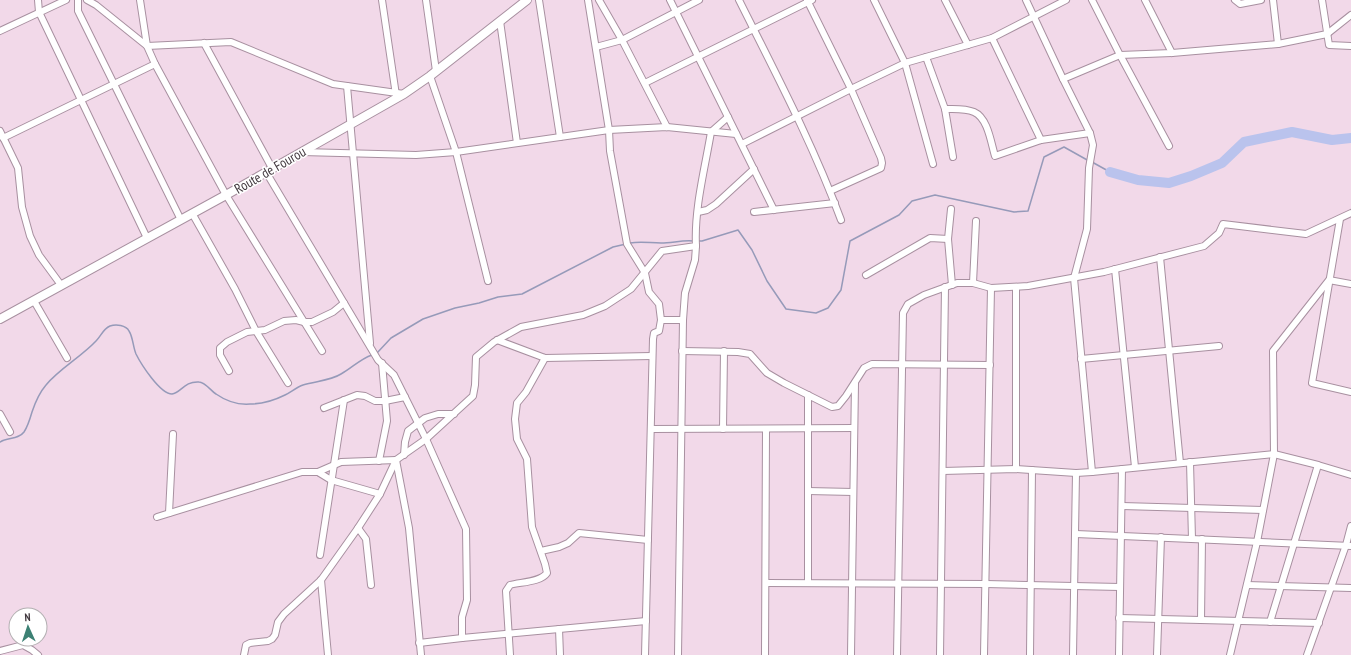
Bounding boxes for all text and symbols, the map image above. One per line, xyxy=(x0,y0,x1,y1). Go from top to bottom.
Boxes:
street label: Route de Fourou xyxy=(231,142,309,198)
north arrow xyxy=(8,607,48,647)
text: N xyxy=(24,610,31,624)

